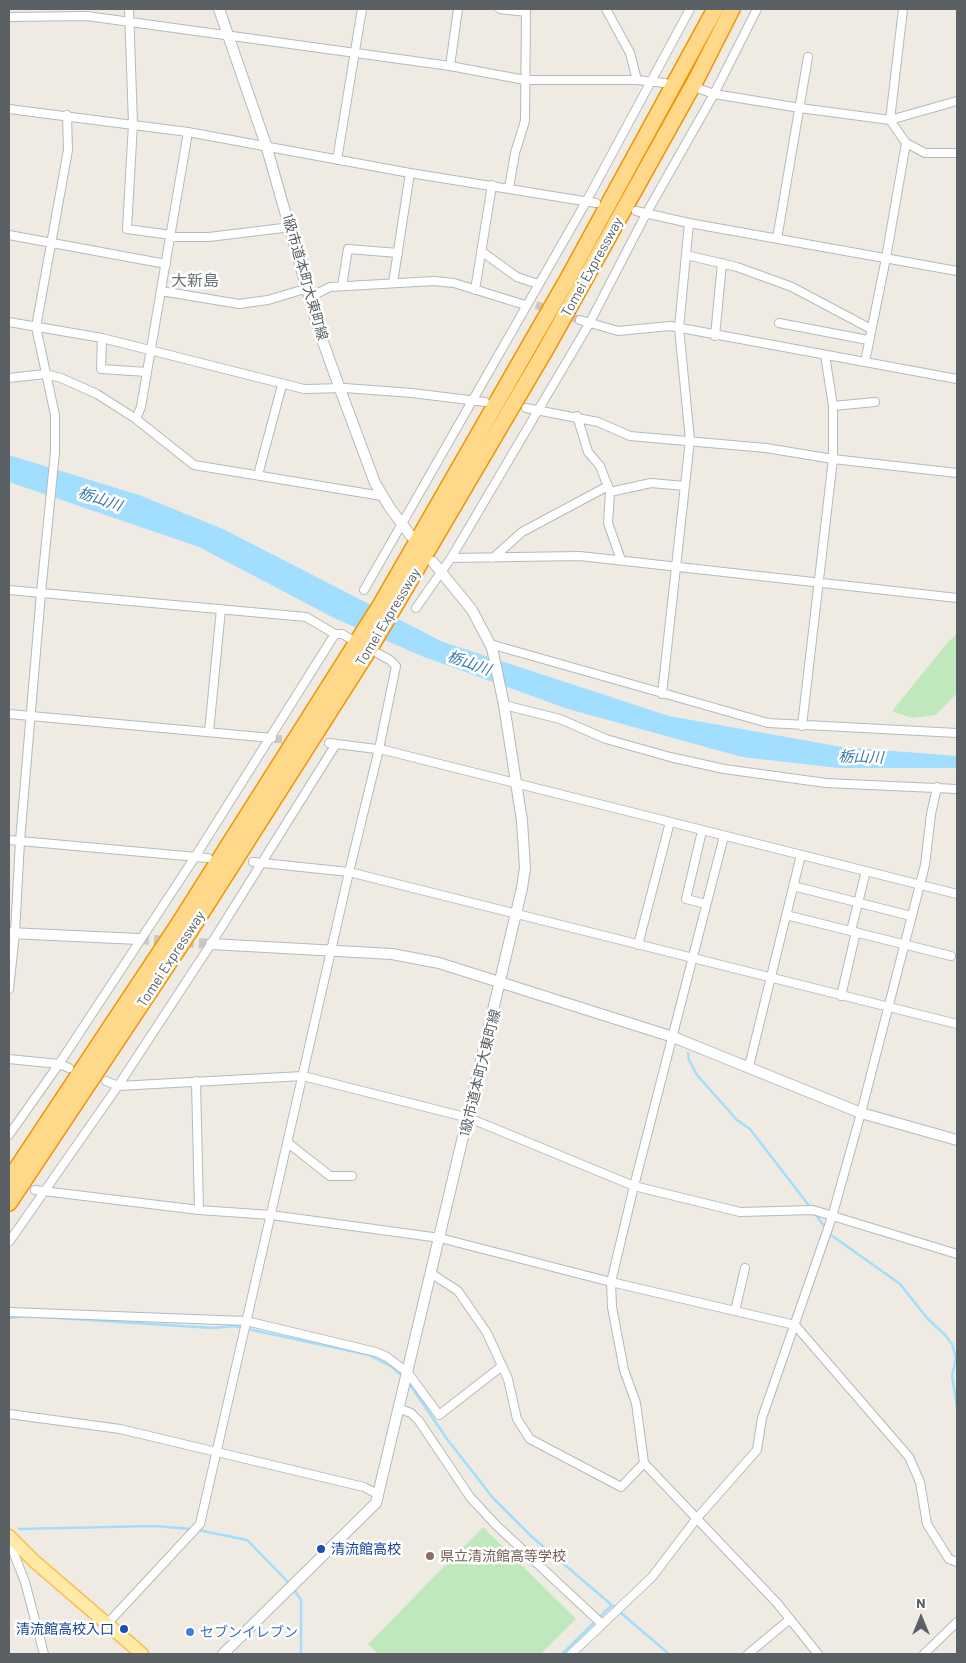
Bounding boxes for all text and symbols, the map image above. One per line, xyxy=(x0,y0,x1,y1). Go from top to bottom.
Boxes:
street label: 1級市道本町大東町線 xyxy=(279,212,331,342)
street label: Tomei Expressway xyxy=(558,214,626,320)
district label: 大新島 xyxy=(171,271,219,291)
water label: 栃山川 xyxy=(76,483,124,515)
street label: Tomei Expressway xyxy=(352,565,424,669)
water label: 栃山川 xyxy=(445,647,493,679)
water label: 栃山川 xyxy=(838,747,884,767)
street label: Tomei Expressway xyxy=(134,908,208,1010)
street label: 1級市道本町大東町線 xyxy=(456,1007,504,1139)
place label: 清流館高校 xyxy=(331,1541,401,1557)
marker: 清流館高校 xyxy=(315,1543,327,1555)
place label: 県立清流館高等学校 xyxy=(440,1548,566,1564)
marker: 県立清流館高等学校 xyxy=(424,1550,436,1562)
north arrow xyxy=(896,1593,946,1643)
text: N xyxy=(916,1594,926,1611)
place label: 清流館高校入口 xyxy=(16,1621,114,1637)
marker: 清流館高校入口 xyxy=(118,1623,130,1635)
place label: セブンイレブン xyxy=(200,1624,298,1640)
marker: セブンイレブン xyxy=(184,1626,196,1638)

